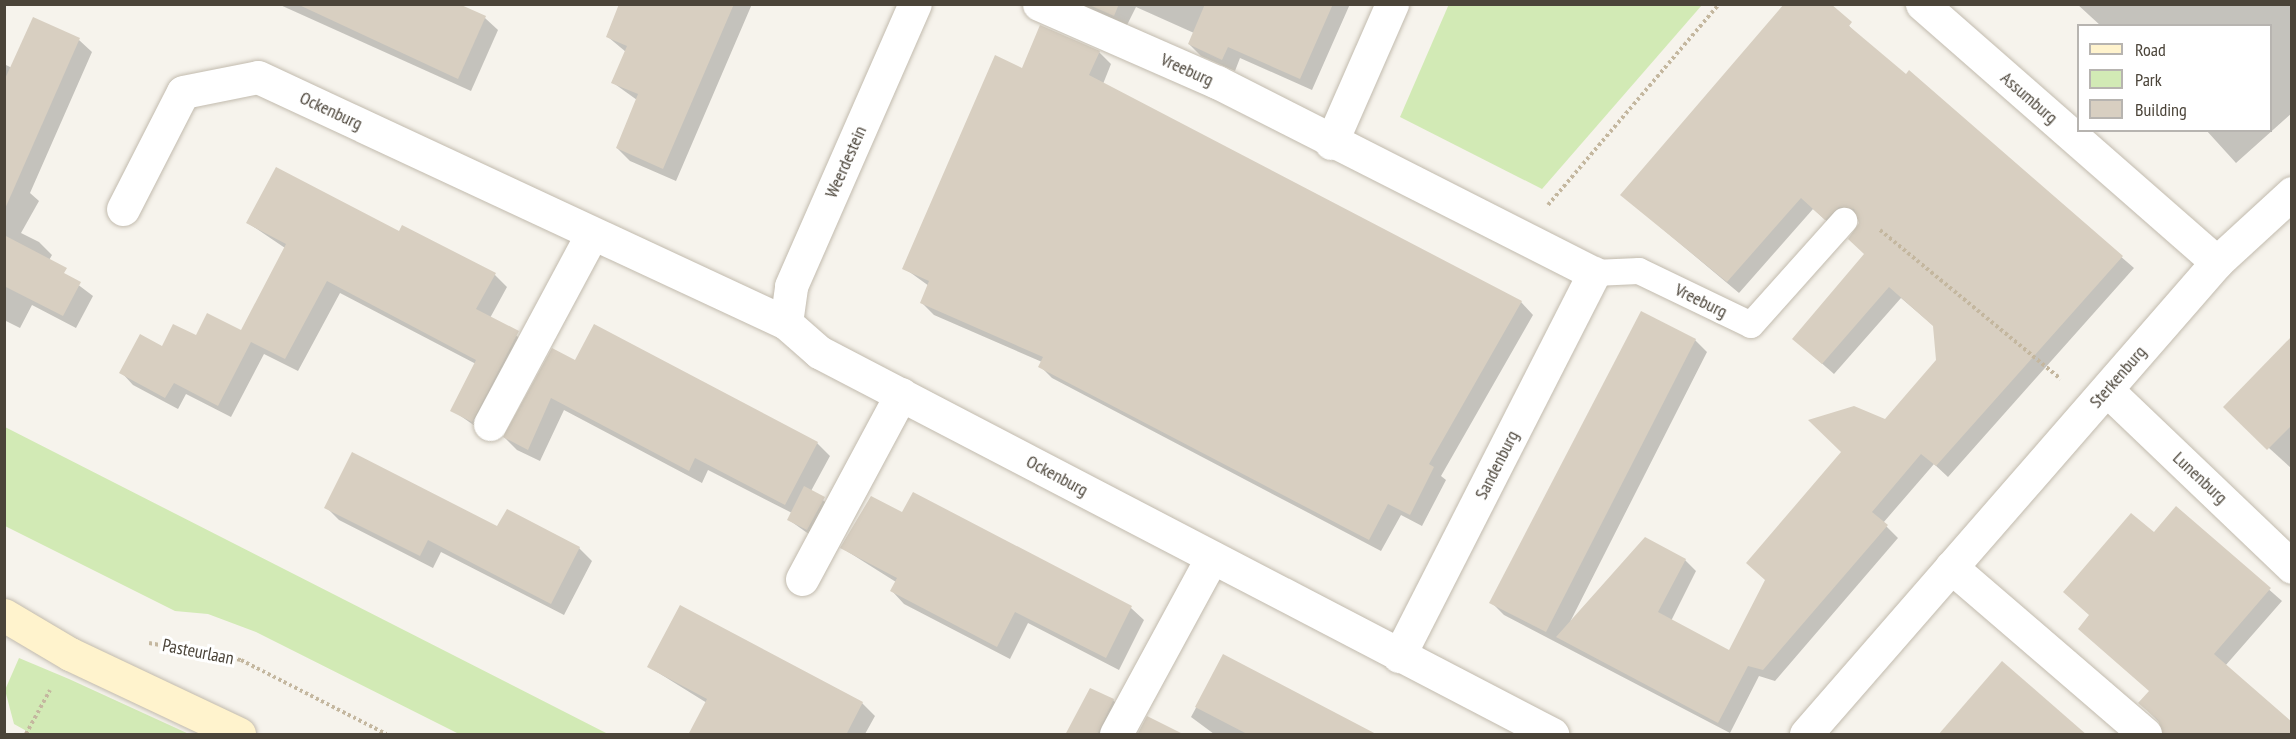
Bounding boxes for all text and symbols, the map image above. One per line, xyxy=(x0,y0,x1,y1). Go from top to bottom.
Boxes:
legend xyxy=(2077,24,2272,132)
text: Road xyxy=(2135,38,2166,61)
street label: Vreeburg xyxy=(1157,49,1217,91)
street label: Assumburg xyxy=(1996,67,2062,129)
text: Park xyxy=(2135,68,2162,91)
street label: Ockenburg xyxy=(296,87,366,135)
text: Building xyxy=(2135,98,2187,121)
street label: Weerdestein xyxy=(821,123,871,201)
street label: Vreeburg xyxy=(1671,279,1731,323)
street label: Sterkenburg xyxy=(2085,341,2151,413)
street label: Sandenburg xyxy=(1471,427,1523,503)
street label: Lunenburg xyxy=(2168,447,2232,509)
street label: Ockenburg xyxy=(1022,451,1092,501)
street label: Pasteurlaan xyxy=(160,634,236,670)

